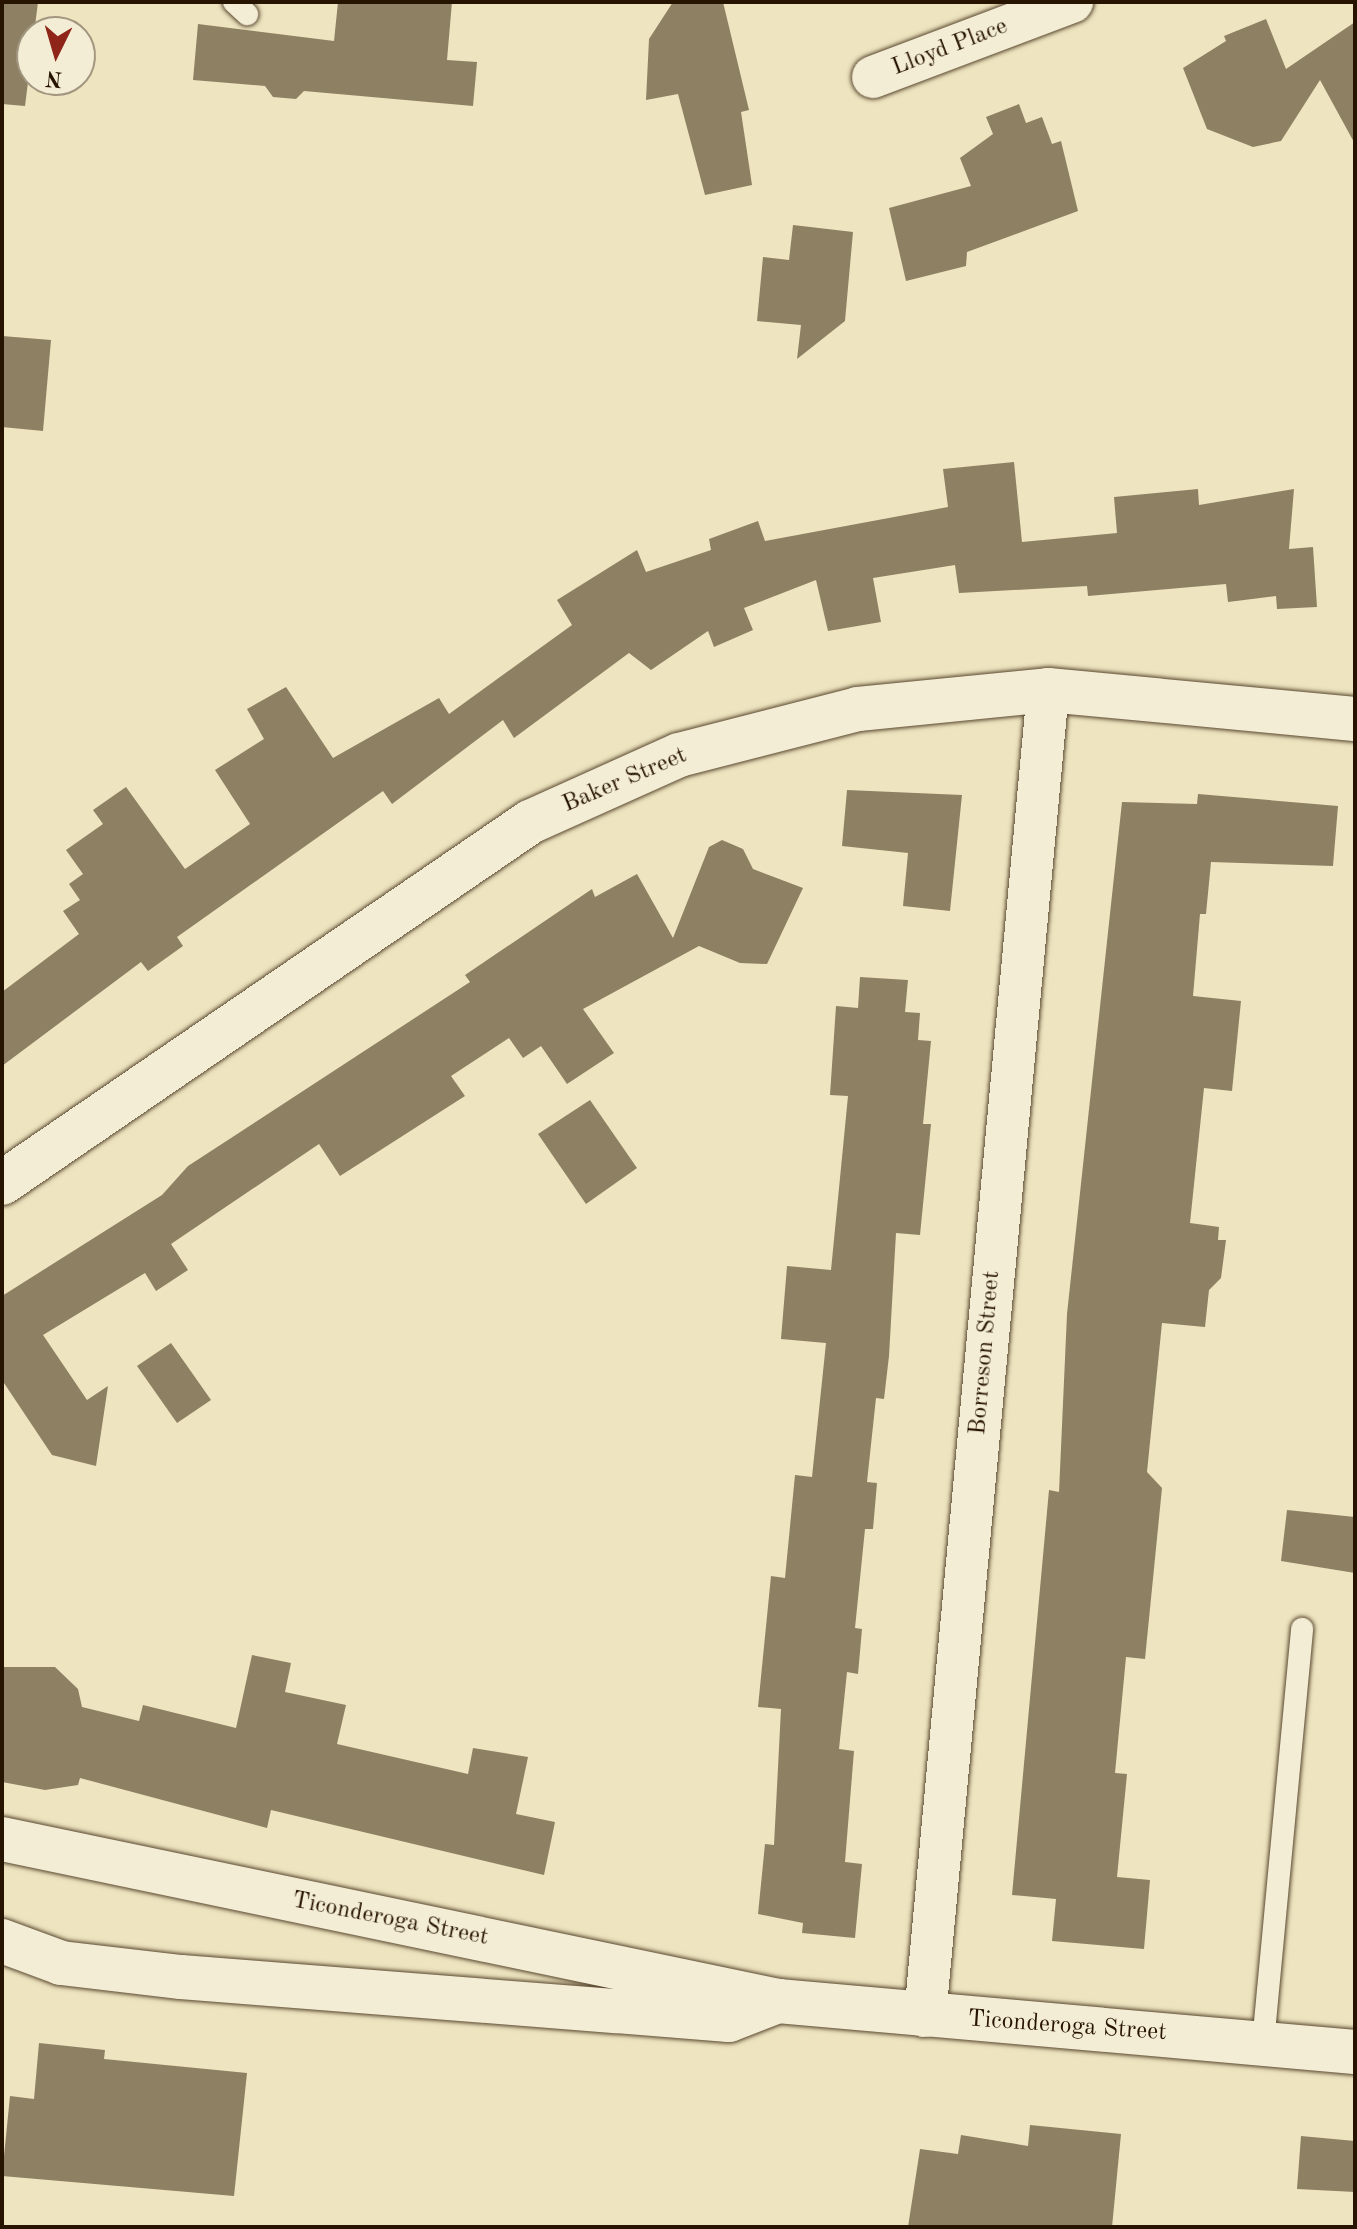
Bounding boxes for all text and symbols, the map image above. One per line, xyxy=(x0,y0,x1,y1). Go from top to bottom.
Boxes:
street label: Lloyd Place xyxy=(888,13,1012,83)
north arrow xyxy=(16,16,96,96)
text: N xyxy=(45,66,63,90)
street label: Baker Street xyxy=(559,742,691,820)
street label: Borreson Street xyxy=(964,1270,1008,1436)
street label: Ticonderoga Street xyxy=(289,1887,491,1953)
street label: Ticonderoga Street xyxy=(967,2006,1167,2048)

